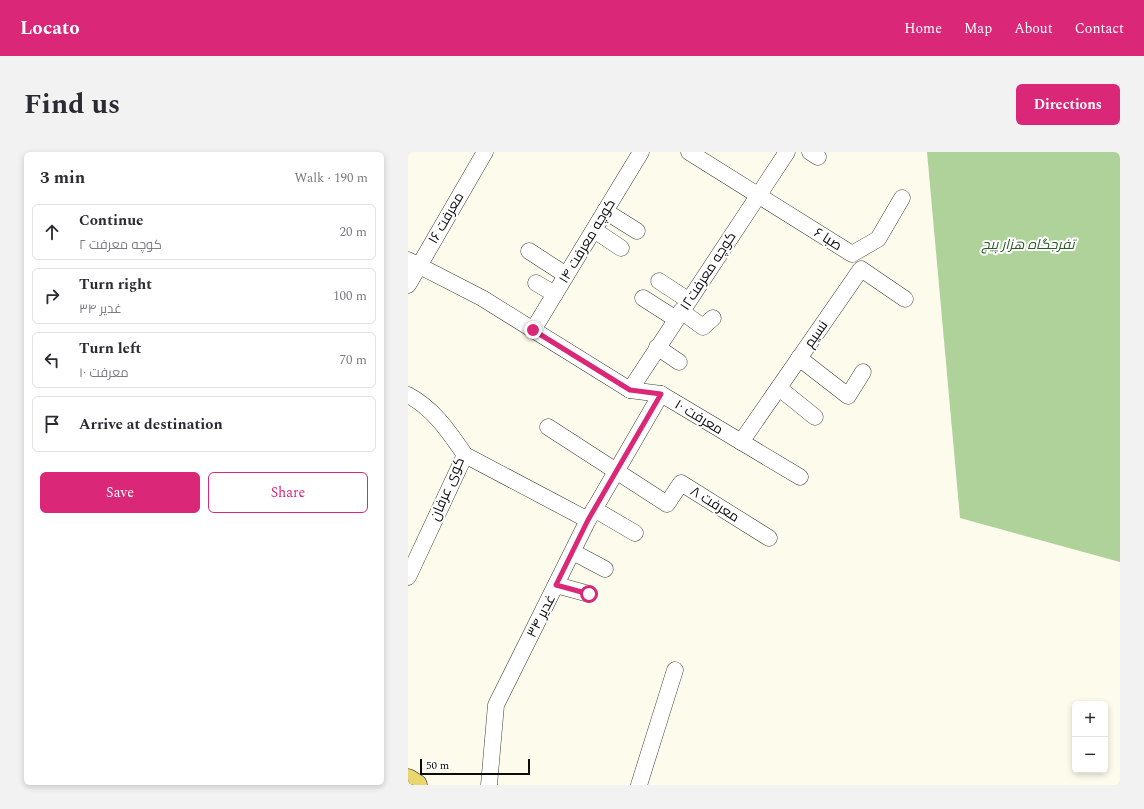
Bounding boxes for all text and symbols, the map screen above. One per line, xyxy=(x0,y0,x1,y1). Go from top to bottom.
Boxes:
text: Locato xyxy=(20,14,80,43)
text: Home xyxy=(904,18,942,39)
text: Map xyxy=(964,18,992,39)
text: About xyxy=(1014,18,1053,39)
text: Contact xyxy=(1075,18,1124,39)
text: Find us xyxy=(24,83,120,126)
button: Directions xyxy=(1016,84,1120,125)
text: 3 min xyxy=(40,165,85,191)
text: Walk · 190 m xyxy=(294,168,368,188)
street label: معرفت ۱۶ xyxy=(423,188,469,248)
street label: کوچه معرفت ۱۴ xyxy=(553,195,621,287)
text: Continue xyxy=(79,209,144,232)
icon: ahead xyxy=(41,221,63,243)
text: 20 m xyxy=(340,222,367,242)
street label: ۶ صبا xyxy=(810,222,846,256)
street label: کوچه معرفت۱۲ xyxy=(675,228,741,314)
park label: تفرجگاه هزار پیچ xyxy=(981,234,1077,255)
text: کوچه معرفت ۲ xyxy=(79,235,162,255)
text: Turn right xyxy=(79,273,152,296)
icon: right xyxy=(41,285,63,307)
text: 100 m xyxy=(333,286,367,306)
text: ۳۴ غدیر xyxy=(79,299,122,319)
street label: نسیم xyxy=(799,316,833,352)
route end xyxy=(524,321,542,339)
text: Turn left xyxy=(79,337,141,360)
icon: left xyxy=(41,349,63,371)
text: 70 m xyxy=(340,350,367,370)
text: معرفت ۱۰ xyxy=(79,363,129,383)
street label: معرفت ۱۰ xyxy=(671,394,727,440)
icon: arrive xyxy=(41,413,63,435)
text: Arrive at destination xyxy=(79,413,223,436)
street label: کوی عرفان xyxy=(424,454,470,524)
button: Save xyxy=(40,472,200,513)
button: Share xyxy=(208,472,368,513)
street label: معرفت ۸ xyxy=(686,481,744,527)
route start xyxy=(580,585,598,603)
street label: ۳۴ غدیر xyxy=(521,591,561,641)
map controls xyxy=(1072,701,1108,773)
button: + xyxy=(1072,701,1108,737)
button: − xyxy=(1072,737,1108,773)
scale bar xyxy=(420,757,530,776)
text: 50 m xyxy=(426,757,449,774)

